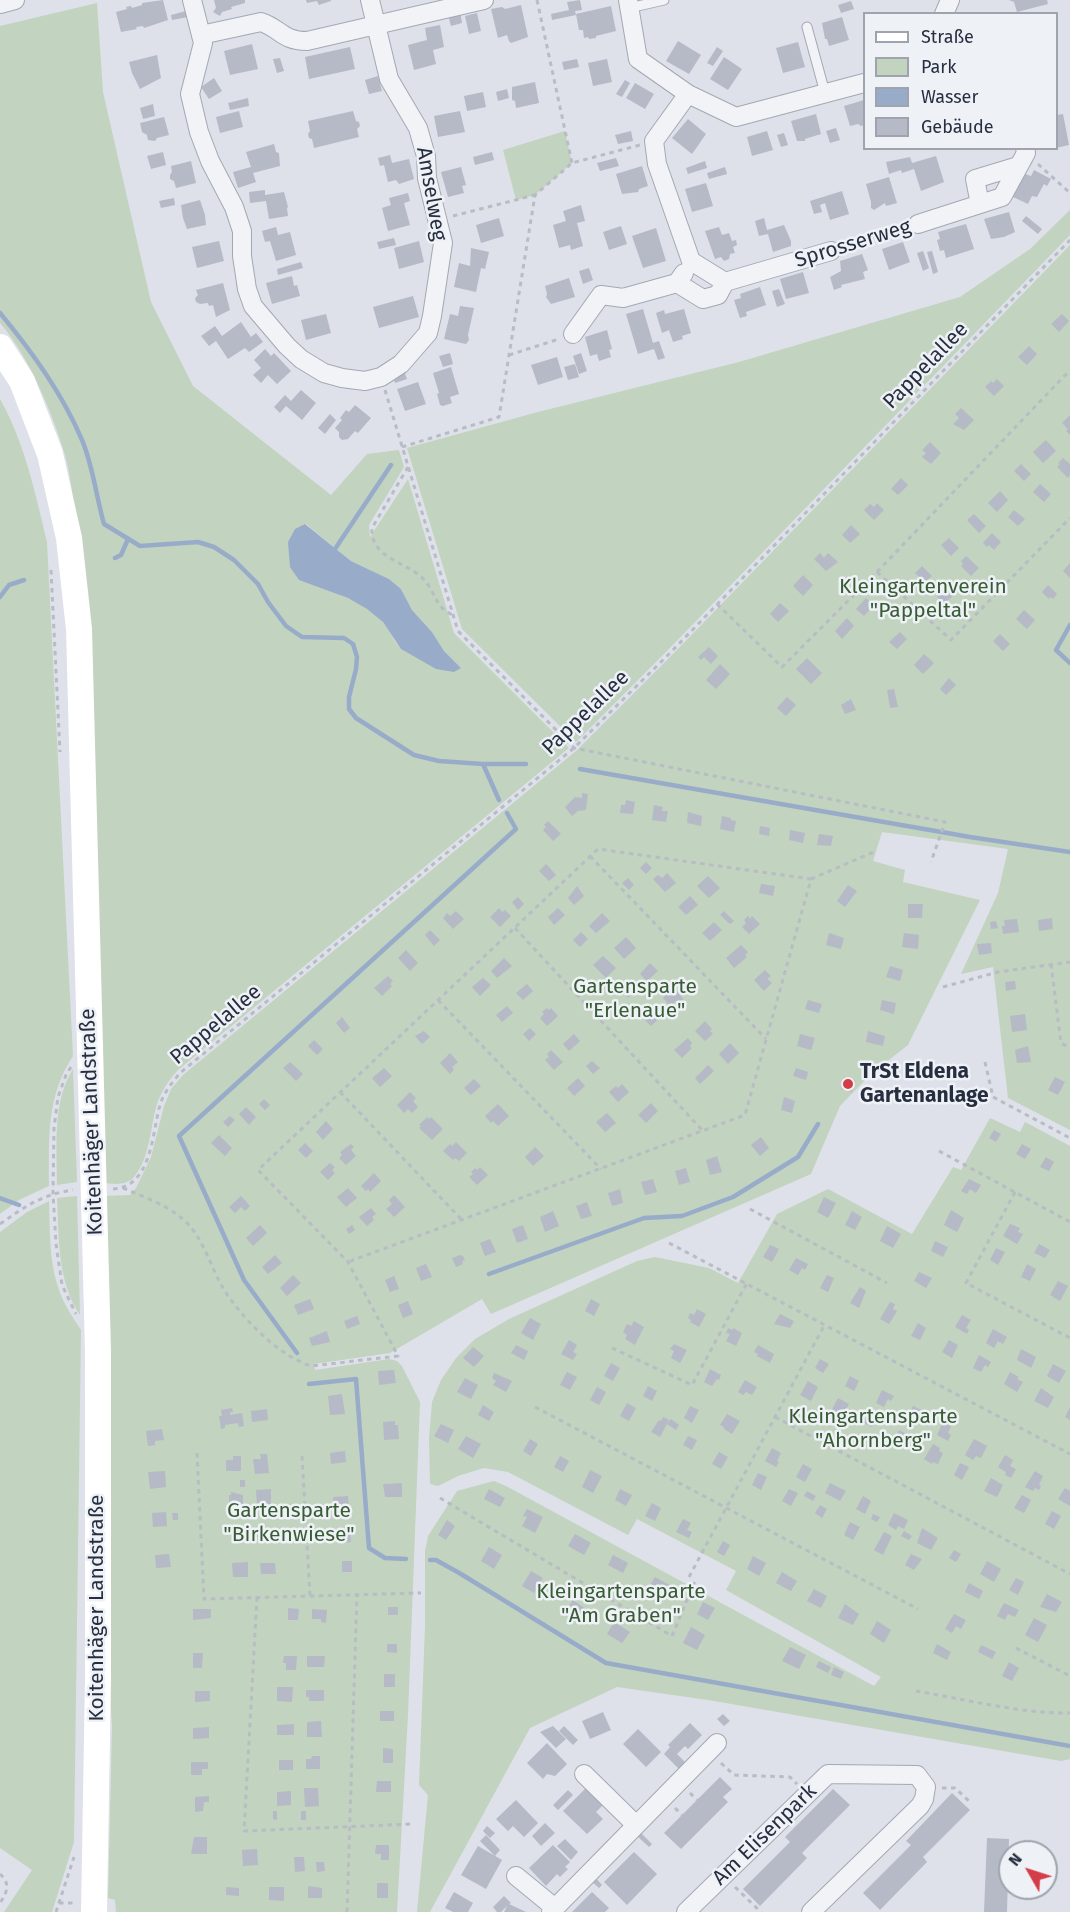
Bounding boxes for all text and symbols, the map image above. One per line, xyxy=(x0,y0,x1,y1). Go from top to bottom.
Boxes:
legend xyxy=(863,12,1058,150)
text: Straße xyxy=(921,26,974,48)
text: Park xyxy=(921,56,956,78)
text: Wasser xyxy=(921,86,978,108)
text: Gebäude xyxy=(921,116,994,138)
street label: Amselweg xyxy=(410,145,452,243)
street label: Sprosserweg xyxy=(792,214,914,274)
street label: Pappelallee xyxy=(878,317,974,415)
park label: Kleingartenverein "Pappeltal" xyxy=(839,574,1007,624)
street label: Pappelallee xyxy=(537,665,635,761)
park label: Gartensparte "Erlenaue" xyxy=(573,974,697,1024)
street label: Pappelallee xyxy=(165,980,267,1070)
street label: Koitenhäger Landstraße xyxy=(75,1008,109,1236)
place label: TrSt Eldena Gartenanlage xyxy=(860,1059,989,1109)
marker: TrSt Eldena Gartenanlage xyxy=(841,1077,855,1091)
park label: Kleingartensparte "Ahornberg" xyxy=(788,1404,958,1454)
street label: Koitenhäger Landstraße xyxy=(84,1494,110,1722)
park label: Gartensparte "Birkenwiese" xyxy=(223,1498,355,1548)
park label: Kleingartensparte "Am Graben" xyxy=(536,1579,706,1629)
street label: Am Elisenpark xyxy=(708,1779,822,1891)
north arrow xyxy=(998,1840,1058,1900)
text: N xyxy=(1004,1850,1026,1870)

